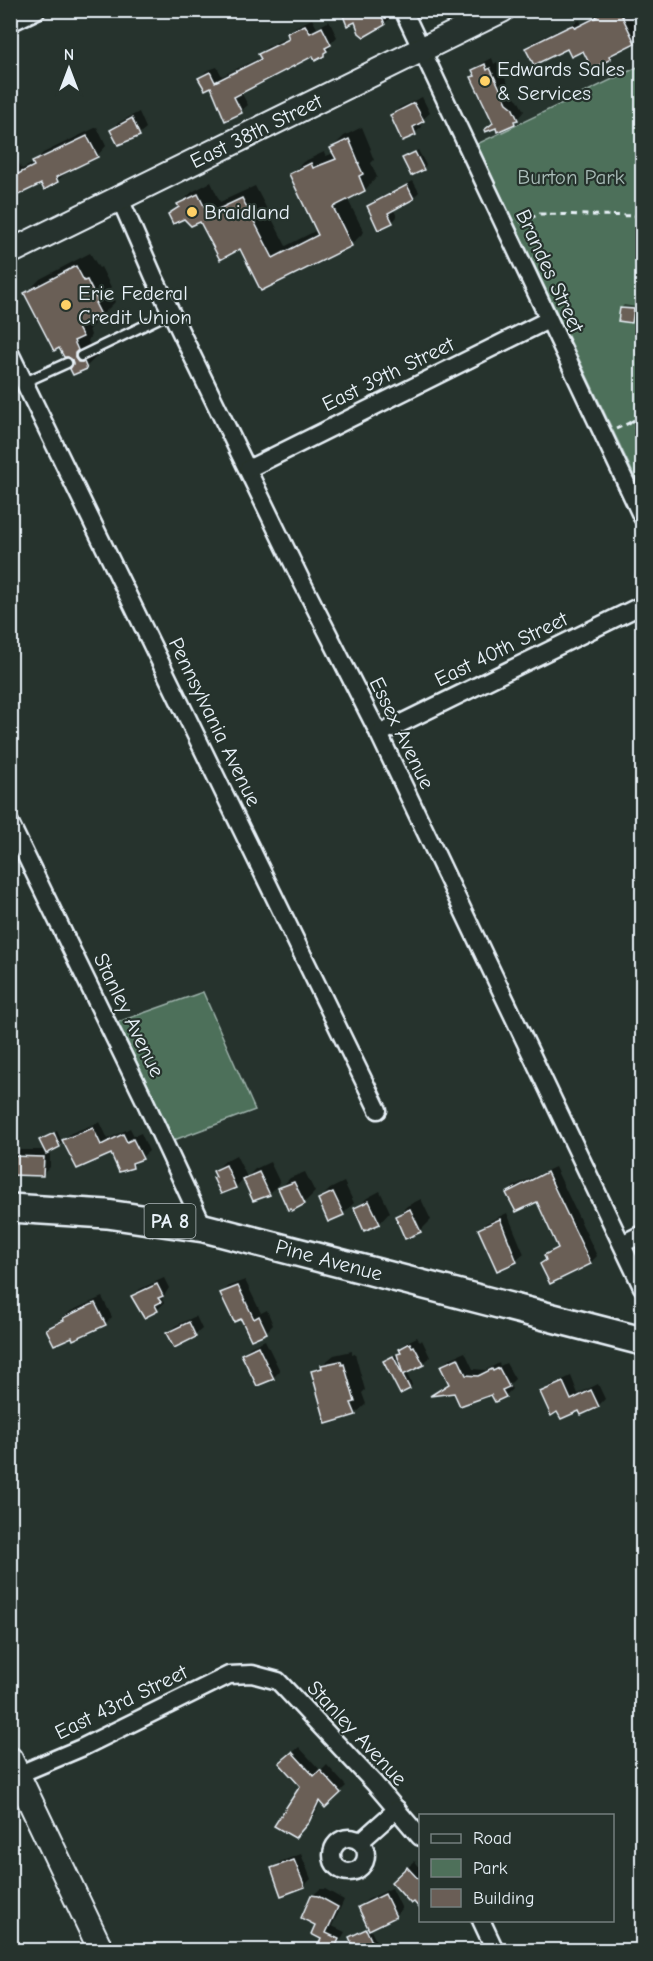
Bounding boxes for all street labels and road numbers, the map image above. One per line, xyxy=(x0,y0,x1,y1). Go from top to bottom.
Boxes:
street label: East 38th Street xyxy=(186,88,327,173)
street label: Brandes Street xyxy=(511,205,589,337)
street label: East 39th Street xyxy=(318,331,459,416)
street label: East 40th Street xyxy=(431,606,572,692)
street label: Pennsylvania Avenue xyxy=(164,634,266,810)
street label: Essex Avenue xyxy=(365,673,439,793)
street label: Stanley Avenue xyxy=(89,949,169,1081)
road number: PA 8 xyxy=(144,1204,195,1238)
street label: Pine Avenue xyxy=(273,1234,385,1286)
street label: East 43rd Street xyxy=(51,1659,192,1744)
street label: Stanley Avenue xyxy=(302,1675,412,1791)

